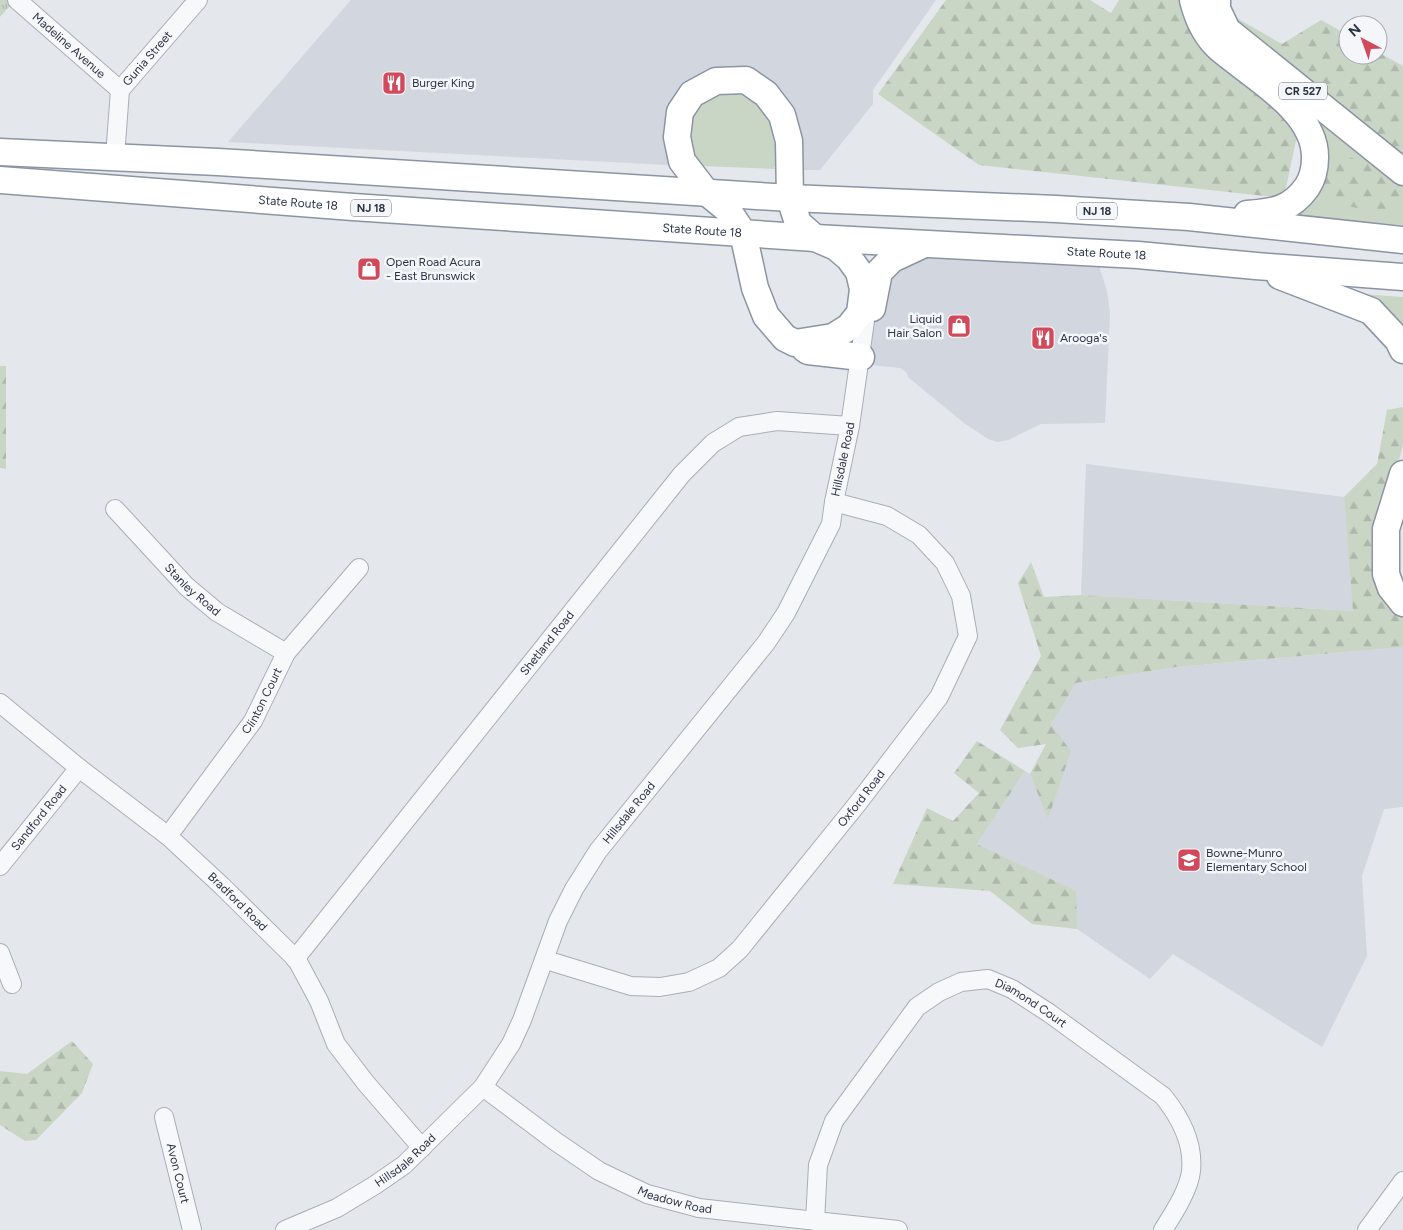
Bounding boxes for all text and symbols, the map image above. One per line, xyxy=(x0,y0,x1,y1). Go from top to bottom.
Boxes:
street label: Madeline Avenue xyxy=(30,10,109,81)
north arrow xyxy=(1338,15,1388,65)
text: N xyxy=(1345,21,1364,41)
street label: Gunia Street xyxy=(120,28,175,89)
restaurant icon: Burger King xyxy=(381,70,407,96)
place label: Burger King xyxy=(412,76,475,90)
road number: CR 527 xyxy=(1279,82,1327,100)
street label: State Route 18 xyxy=(258,193,338,213)
road number: NJ 18 xyxy=(351,200,391,217)
road number: NJ 18 xyxy=(1077,202,1117,220)
street label: State Route 18 xyxy=(662,221,742,240)
street label: State Route 18 xyxy=(1066,244,1147,263)
place label: Open Road Acura - East Brunswick xyxy=(386,255,481,283)
shop icon: Open Road Acura - East Brunswick xyxy=(356,256,382,282)
place label: Liquid Hair Salon xyxy=(887,312,942,340)
shop icon: Liquid Hair Salon xyxy=(946,313,972,339)
restaurant icon: Arooga's xyxy=(1030,325,1056,351)
place label: Arooga's xyxy=(1060,331,1108,345)
street label: Hillsdale Road xyxy=(828,421,857,498)
street label: Stanley Road xyxy=(162,561,223,619)
street label: Shetland Road xyxy=(517,608,577,678)
street label: Clinton Court xyxy=(239,665,285,737)
street label: Oxford Road xyxy=(835,767,888,830)
street label: Hillsdale Road xyxy=(600,779,658,847)
street label: Sandford Road xyxy=(8,782,70,853)
place label: Bowne-Munro Elementary School xyxy=(1206,846,1307,874)
school or university icon: Bowne-Munro Elementary School xyxy=(1176,847,1202,873)
street label: Bradford Road xyxy=(205,869,270,934)
street label: Diamond Court xyxy=(993,976,1070,1031)
street label: Hillsdale Road xyxy=(372,1131,439,1190)
street label: Avon Court xyxy=(164,1142,192,1205)
street label: Meadow Road xyxy=(635,1183,713,1216)

